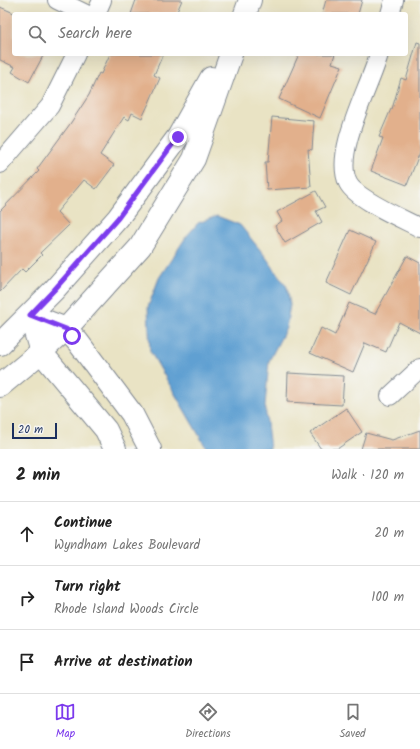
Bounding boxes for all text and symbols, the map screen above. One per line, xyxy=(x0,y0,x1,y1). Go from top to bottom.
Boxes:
search box xyxy=(12,12,408,56)
text: Search here xyxy=(58,22,132,46)
icon: search xyxy=(26,23,48,45)
route end xyxy=(169,128,187,146)
route start xyxy=(63,327,81,345)
scale bar xyxy=(12,421,57,440)
text: 20 m xyxy=(18,421,43,439)
text: 2 min xyxy=(16,462,60,489)
text: Walk · 120 m xyxy=(331,465,404,486)
text: Continue xyxy=(54,511,112,535)
icon: ahead xyxy=(16,523,38,545)
text: 20 m xyxy=(374,523,404,544)
text: Wyndham Lakes Boulevard xyxy=(54,535,200,556)
text: Turn right xyxy=(54,575,121,599)
icon: right xyxy=(16,587,38,609)
text: 100 m xyxy=(371,587,404,608)
text: Rhode Island Woods Circle xyxy=(54,599,199,620)
text: Arrive at destination xyxy=(54,650,193,674)
icon: arrive xyxy=(16,651,38,673)
tab: Map xyxy=(54,701,76,743)
tab: Directions xyxy=(185,701,231,743)
tab: Saved xyxy=(340,701,366,743)

